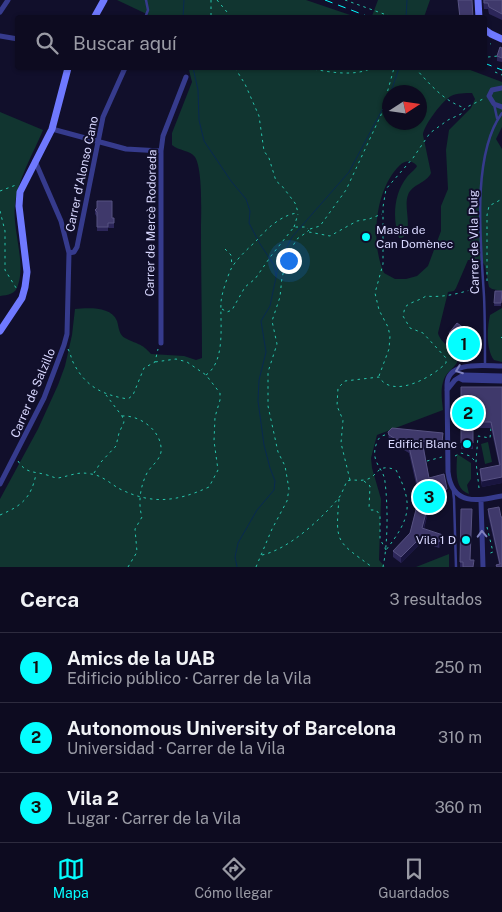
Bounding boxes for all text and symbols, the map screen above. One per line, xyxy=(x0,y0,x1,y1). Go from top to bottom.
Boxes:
search box xyxy=(15,15,487,70)
icon: search xyxy=(33,29,61,57)
text: Buscar aquí xyxy=(73,32,177,54)
north arrow xyxy=(382,85,427,130)
street label: Carrer d'Alonso Cano xyxy=(63,115,101,233)
street label: Carrer de Mercè Rodoreda xyxy=(143,149,159,297)
street label: Carrer de Vila Puig xyxy=(466,190,482,294)
place label: Masia de Can Domènec xyxy=(376,223,453,251)
marker: Masia de Can Domènec xyxy=(360,231,372,243)
your location xyxy=(276,248,302,274)
pin: 1 xyxy=(448,325,480,363)
street label: Carrer de Salzillo xyxy=(8,346,58,440)
one-way arrow xyxy=(455,364,464,374)
pin: 2 xyxy=(452,394,484,432)
place label: Edifici Blanc xyxy=(388,437,457,451)
marker: Edifici Blanc xyxy=(461,438,473,450)
pin: 3 xyxy=(413,478,445,516)
one-way arrow xyxy=(476,530,487,538)
place label: Vila 1 D xyxy=(416,533,456,547)
marker: Vila 1 D xyxy=(460,534,472,546)
text: Cerca xyxy=(20,587,79,612)
text: 3 resultados xyxy=(390,590,482,609)
text: Amics de la UAB xyxy=(67,647,215,669)
text: 1 xyxy=(33,658,39,677)
text: 250 m xyxy=(435,658,482,677)
text: Edificio público · Carrer de la Vila xyxy=(67,669,311,688)
text: Autonomous University of Barcelona xyxy=(67,717,396,739)
text: 2 xyxy=(31,728,41,747)
text: 310 m xyxy=(438,728,482,747)
text: Universidad · Carrer de la Vila xyxy=(67,739,285,758)
text: Vila 2 xyxy=(67,787,119,809)
text: 3 xyxy=(31,798,41,817)
text: 360 m xyxy=(435,798,482,817)
text: Lugar · Carrer de la Vila xyxy=(67,809,241,828)
tab: Mapa xyxy=(53,855,89,901)
tab: Cómo llegar xyxy=(194,855,273,901)
tab: Guardados xyxy=(378,855,449,901)

